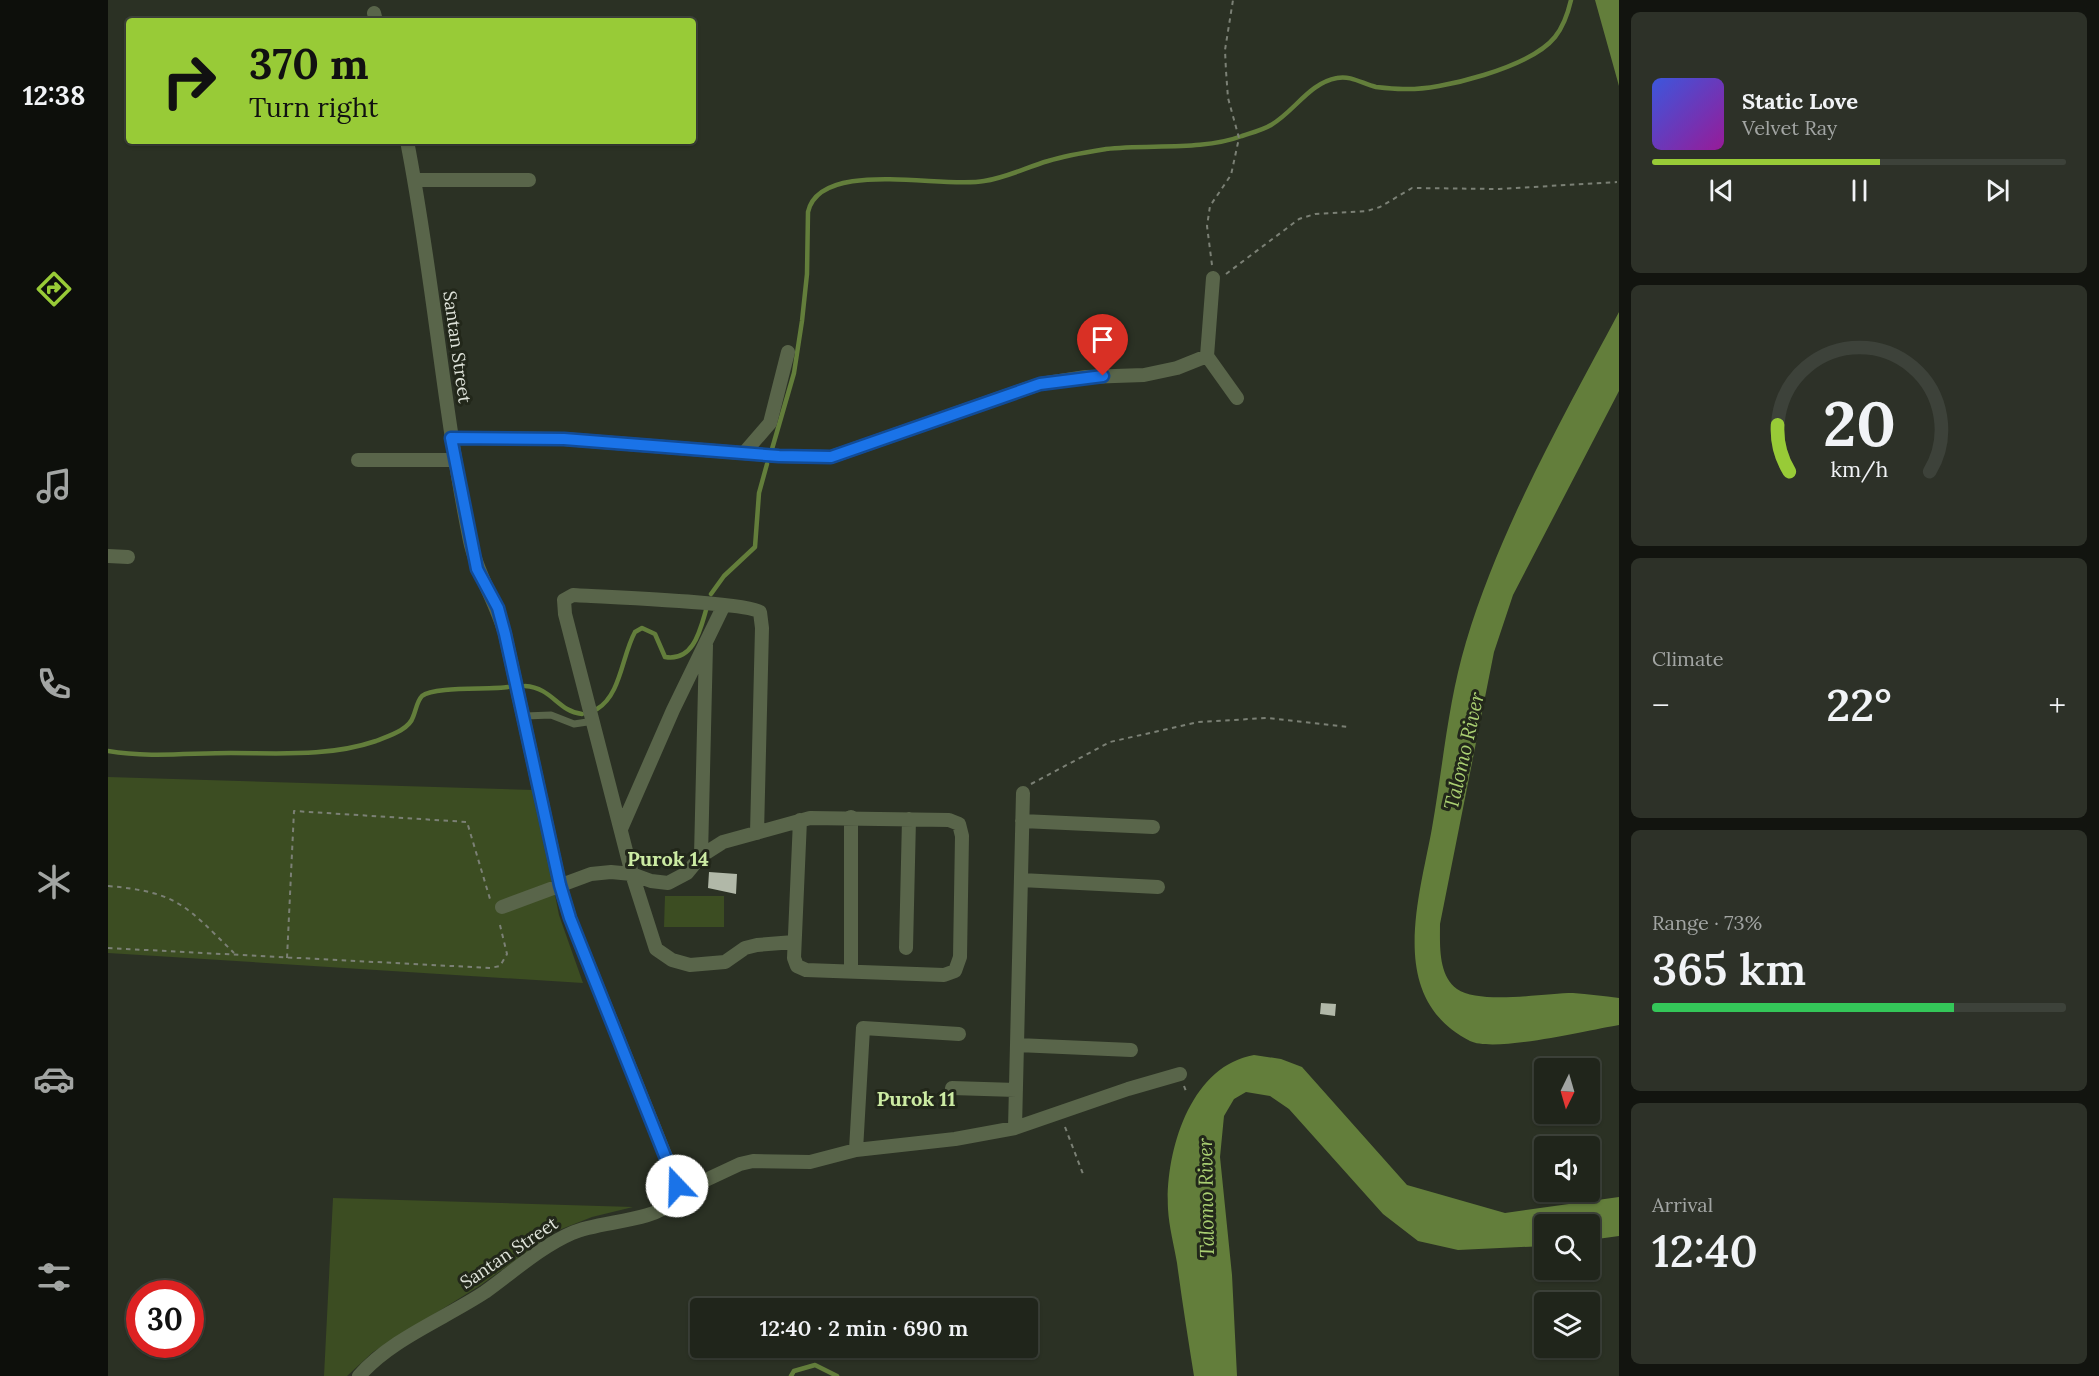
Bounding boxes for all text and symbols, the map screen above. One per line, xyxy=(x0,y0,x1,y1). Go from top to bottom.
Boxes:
text: 370 m xyxy=(249,37,369,91)
icon: right xyxy=(150,42,228,120)
text: 12:38 xyxy=(23,78,85,112)
text: Static Love xyxy=(1742,87,1858,115)
text: Turn right xyxy=(249,90,378,124)
text: Velvet Ray xyxy=(1742,115,1837,140)
icon: previous xyxy=(1705,174,1738,207)
icon: pause xyxy=(1843,174,1876,207)
icon: next xyxy=(1981,174,2014,207)
icon: directions xyxy=(33,268,75,310)
street label: Santan Street xyxy=(438,289,477,405)
pin xyxy=(1077,314,1128,376)
icon: arrive xyxy=(1086,323,1119,356)
text: 20 xyxy=(1823,383,1895,463)
text: km/h xyxy=(1830,456,1888,484)
icon: music xyxy=(33,465,75,507)
text: Climate xyxy=(1652,646,1724,671)
icon: phone xyxy=(33,663,75,705)
text: 22° xyxy=(1826,676,1892,733)
text: − xyxy=(1652,684,1670,726)
text: + xyxy=(2049,684,2066,726)
water label: Talomo River xyxy=(1438,689,1489,812)
district label: Purok 14 xyxy=(627,846,709,871)
icon: climate xyxy=(33,861,75,903)
text: Range · 73% xyxy=(1652,910,1762,935)
text: 365 km xyxy=(1652,940,1806,997)
icon: car xyxy=(33,1058,75,1100)
north arrow xyxy=(1534,1058,1600,1124)
map controls xyxy=(1534,1058,1600,1358)
district label: Purok 11 xyxy=(876,1086,956,1111)
button: sound xyxy=(1534,1136,1600,1202)
water label: Talomo River xyxy=(1192,1137,1219,1258)
position arrow xyxy=(645,1154,709,1218)
text: Arrival xyxy=(1652,1192,1713,1217)
street label: Santan Street xyxy=(455,1211,562,1294)
button: search xyxy=(1534,1214,1600,1280)
text: 12:40 xyxy=(1652,1222,1758,1279)
icon: filters xyxy=(33,1256,75,1298)
speed limit sign: 30 xyxy=(126,1280,204,1358)
button: layers xyxy=(1534,1292,1600,1358)
text: 12:40 · 2 min · 690 m xyxy=(760,1314,968,1342)

